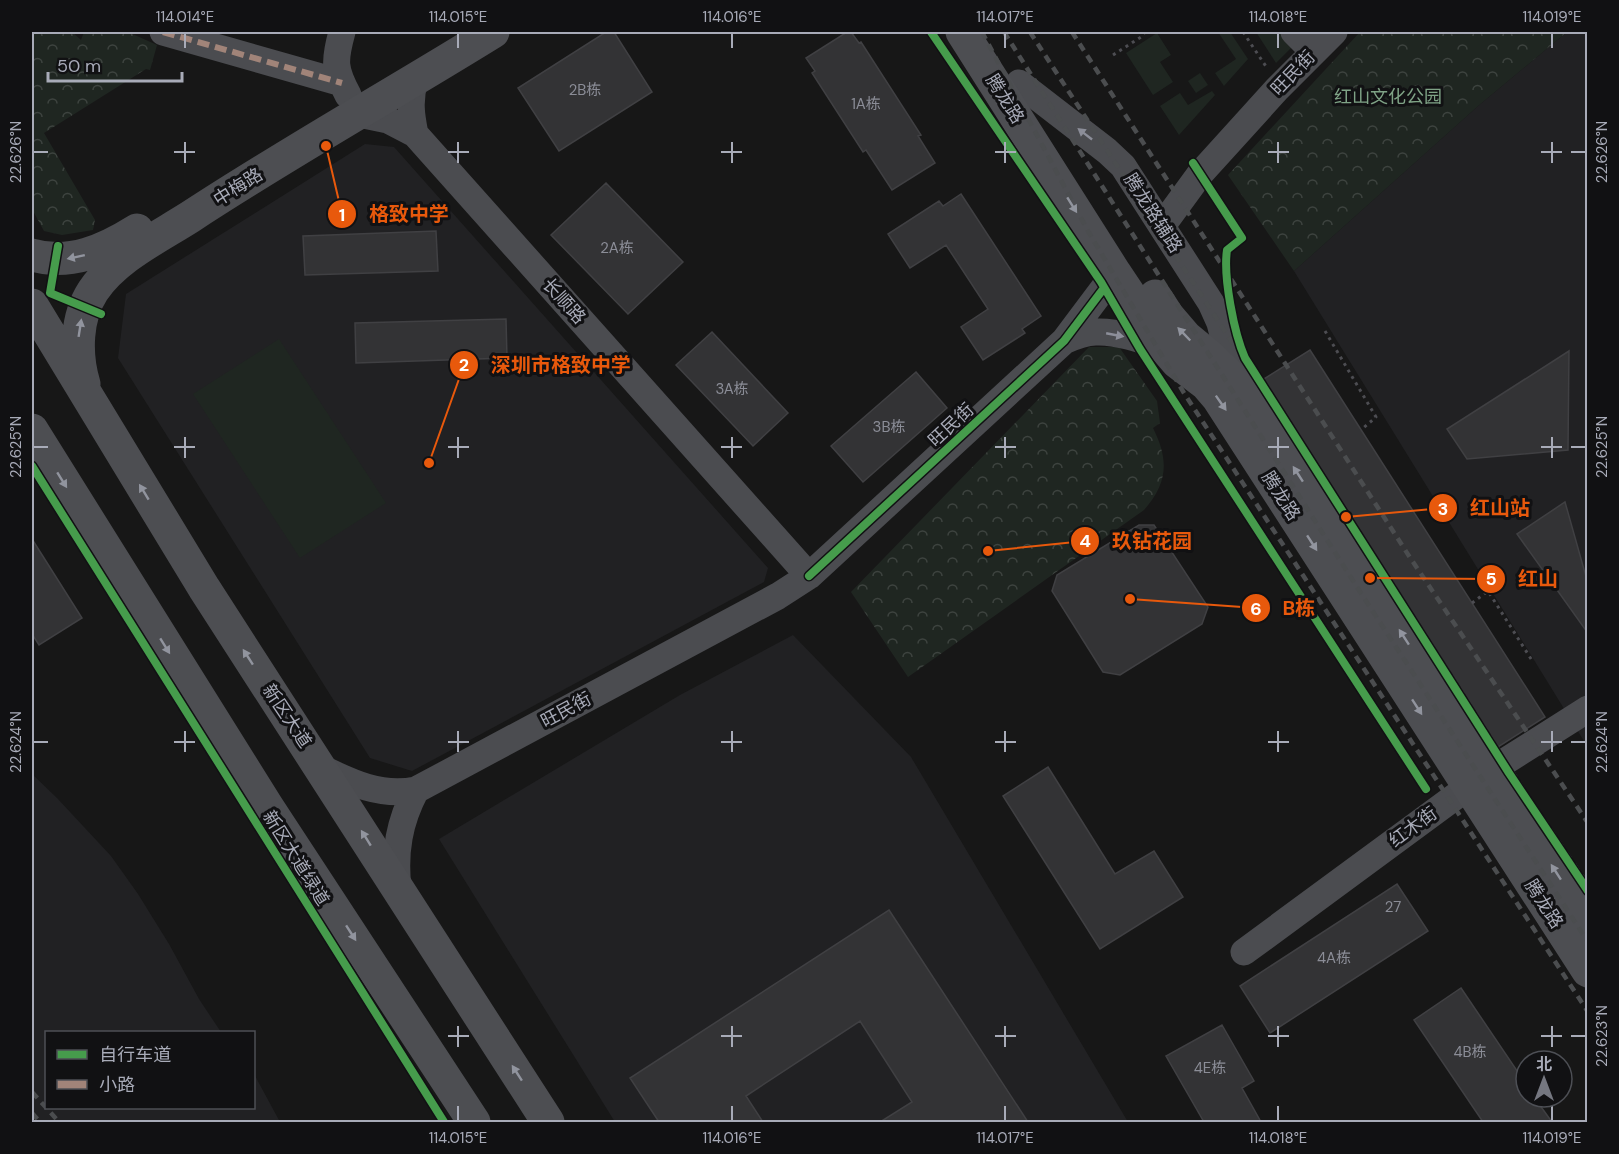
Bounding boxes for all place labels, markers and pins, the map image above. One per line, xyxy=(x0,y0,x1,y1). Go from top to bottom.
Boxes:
callout: 格致中学 xyxy=(327,195,461,233)
callout: 深圳市格致中学 xyxy=(449,346,643,384)
callout: 红山站 xyxy=(1428,489,1542,527)
callout: 玖钻花园 xyxy=(1070,522,1204,560)
callout: 红山 xyxy=(1476,560,1570,598)
callout: B栋 xyxy=(1241,589,1328,627)

